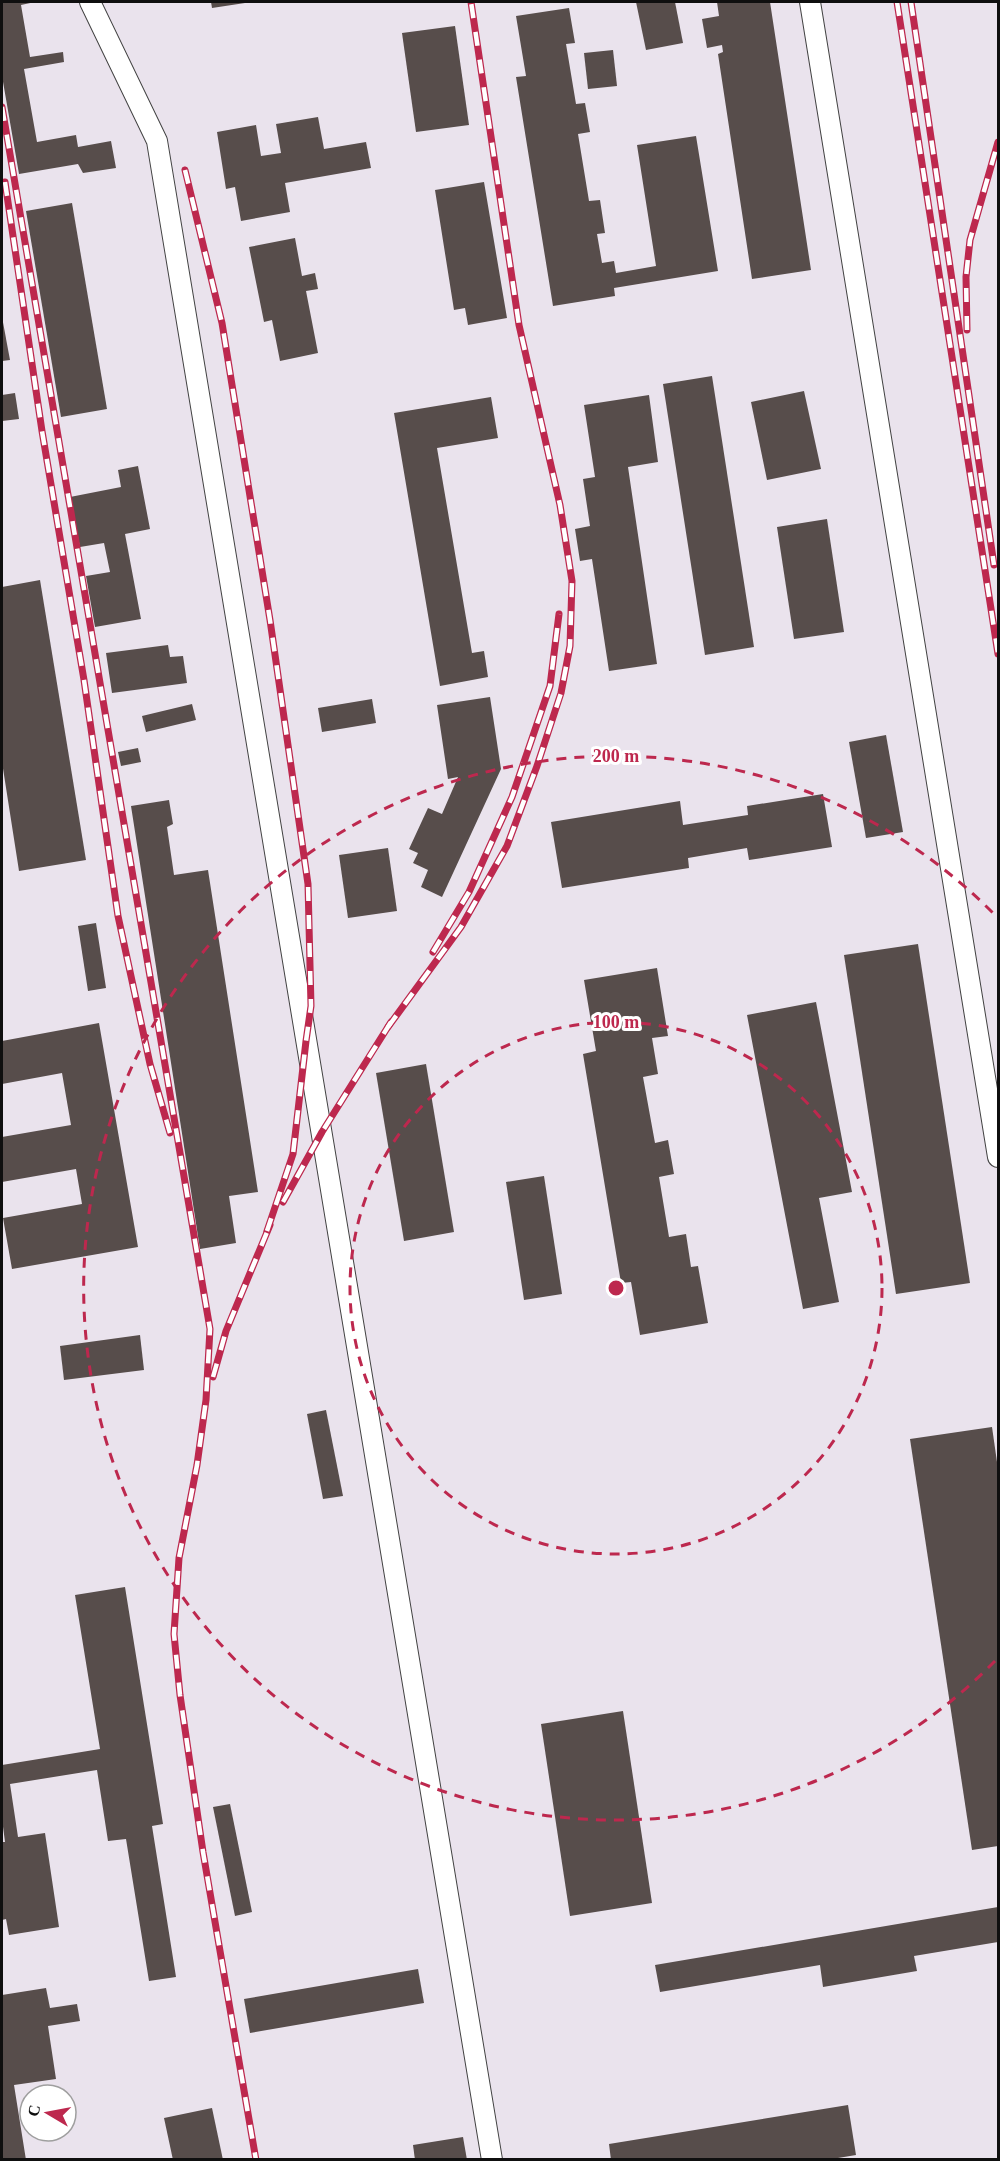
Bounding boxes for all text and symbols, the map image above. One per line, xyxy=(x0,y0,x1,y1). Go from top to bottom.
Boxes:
text: 200 m xyxy=(593,746,639,766)
text: 100 m xyxy=(593,1012,639,1032)
centre of rings xyxy=(606,1278,626,1298)
north arrow xyxy=(18,2083,78,2143)
text: С xyxy=(24,2103,43,2118)

